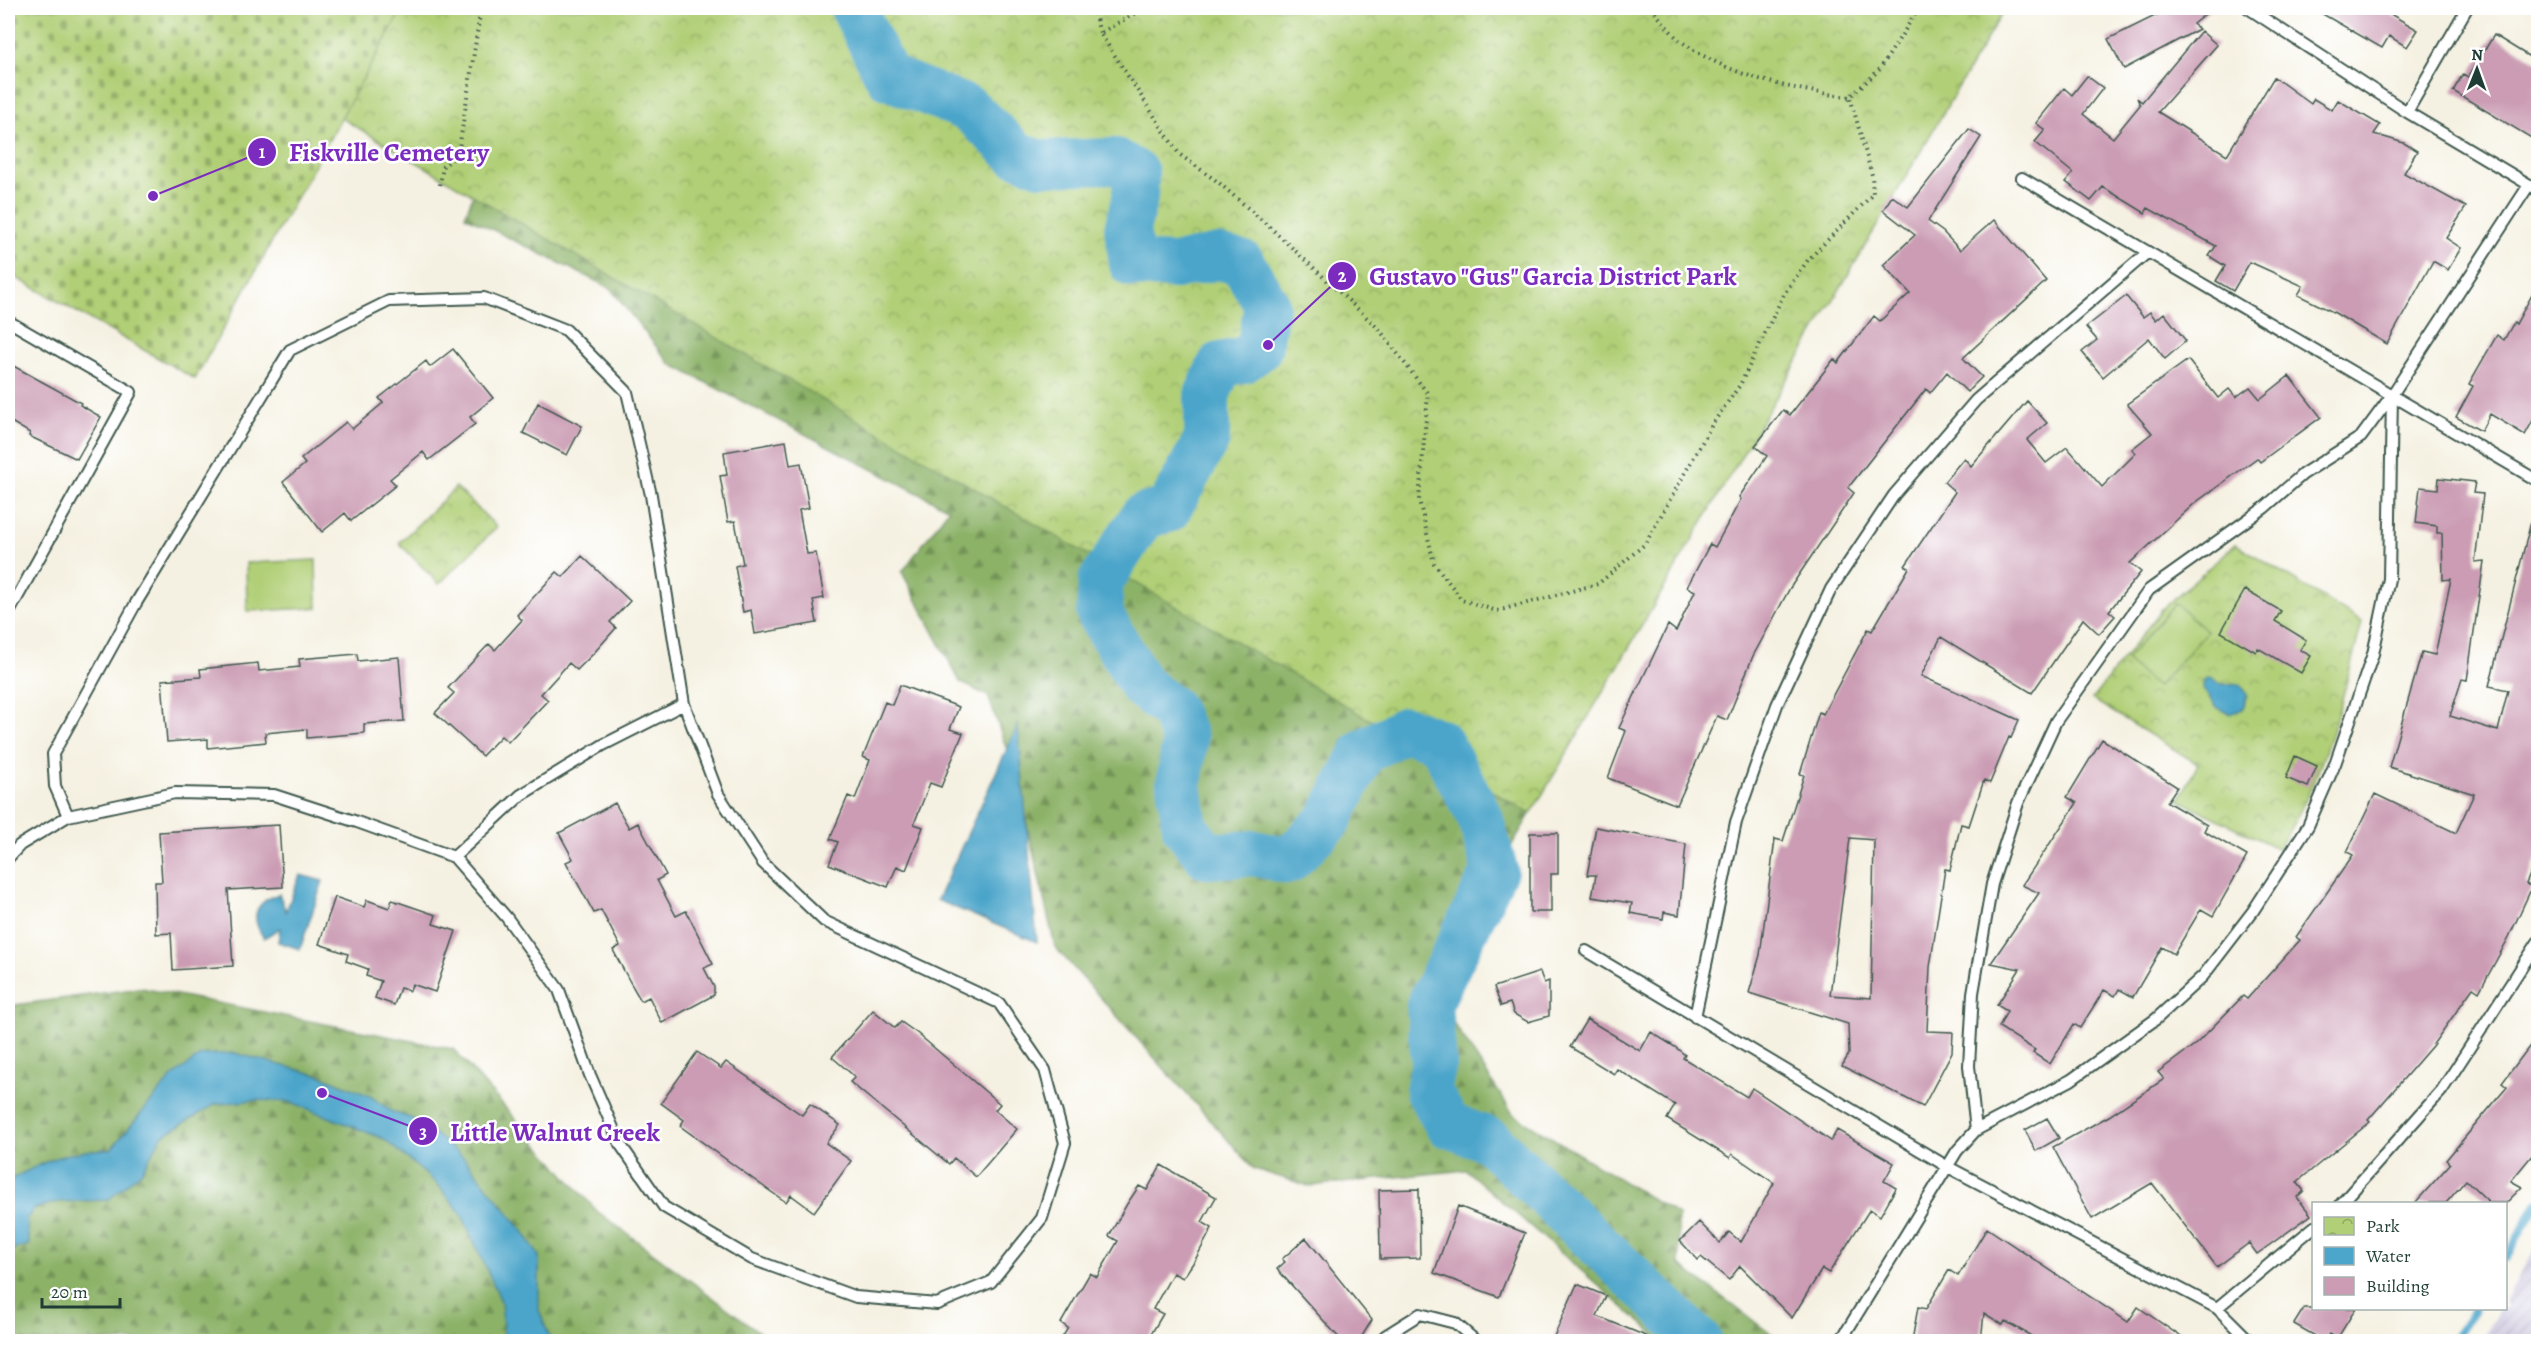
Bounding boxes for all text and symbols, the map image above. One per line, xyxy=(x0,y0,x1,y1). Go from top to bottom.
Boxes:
north arrow xyxy=(2447,39,2507,99)
text: N xyxy=(2471,44,2484,66)
callout: Fiskville Cemetery xyxy=(247,130,501,174)
text: Fiskville Cemetery xyxy=(289,135,490,170)
text: 1 xyxy=(259,140,266,164)
callout: Gustavo "Gus" Garcia District Park xyxy=(1327,254,1749,298)
text: Gustavo "Gus" Garcia District Park xyxy=(1369,259,1737,294)
text: 2 xyxy=(1338,264,1347,288)
callout: Little Walnut Creek xyxy=(408,1109,672,1153)
text: Little Walnut Creek xyxy=(450,1115,661,1150)
text: 3 xyxy=(419,1120,427,1144)
legend xyxy=(2312,1202,2507,1310)
text: Park xyxy=(2366,1214,2400,1238)
text: Water xyxy=(2365,1244,2411,1268)
scale bar xyxy=(42,1271,120,1309)
text: Building xyxy=(2366,1274,2430,1298)
text: 20 m xyxy=(51,1280,88,1304)

